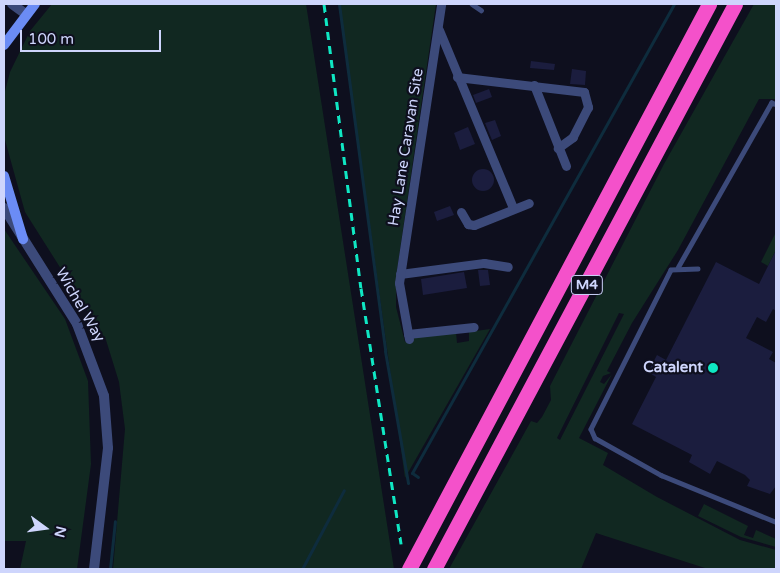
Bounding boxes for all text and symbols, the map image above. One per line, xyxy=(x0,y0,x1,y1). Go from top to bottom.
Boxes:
scale bar xyxy=(22,20,164,52)
text: 100 m xyxy=(28,30,74,48)
street label: Hay Lane Caravan Site xyxy=(385,67,427,227)
street label: Wichel Way xyxy=(51,265,109,345)
road number: M4 xyxy=(571,274,603,296)
place label: Catalent xyxy=(643,359,703,377)
marker: Catalent xyxy=(707,362,719,374)
north arrow xyxy=(20,503,70,553)
text: N xyxy=(50,524,70,539)

